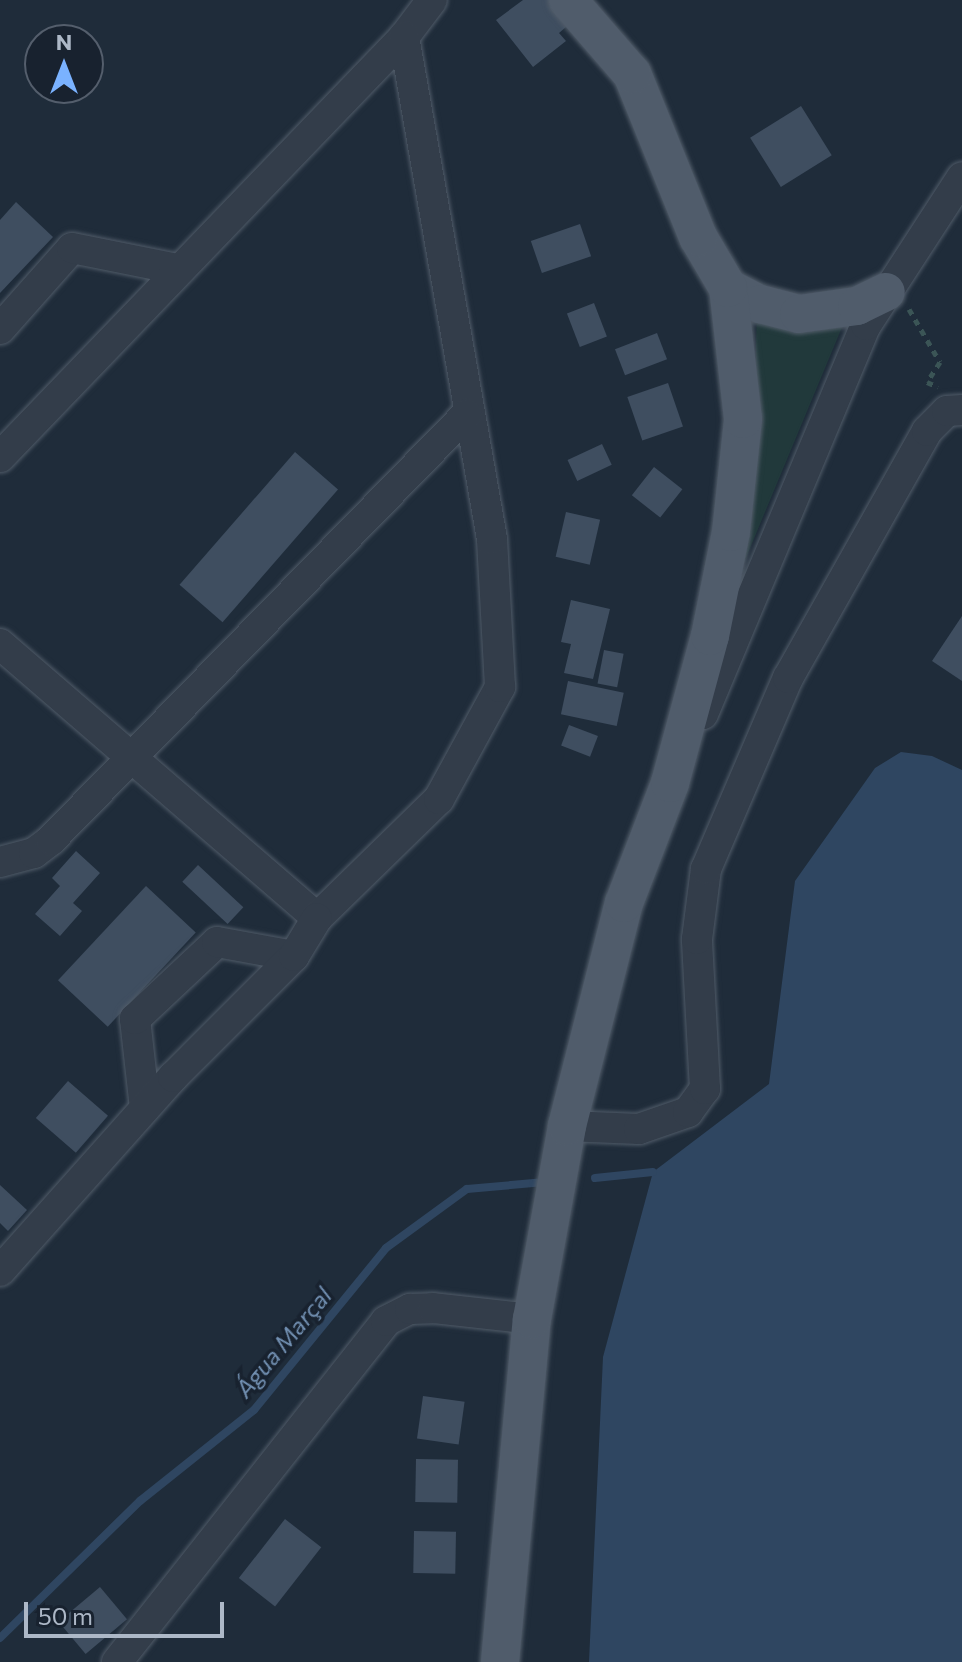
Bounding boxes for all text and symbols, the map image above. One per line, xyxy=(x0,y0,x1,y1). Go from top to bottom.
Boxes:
north arrow xyxy=(24,24,104,104)
text: N xyxy=(56,28,72,55)
water label: Água Marçal xyxy=(229,1281,337,1403)
scale bar xyxy=(28,1586,228,1636)
text: 50 m xyxy=(38,1601,93,1630)

